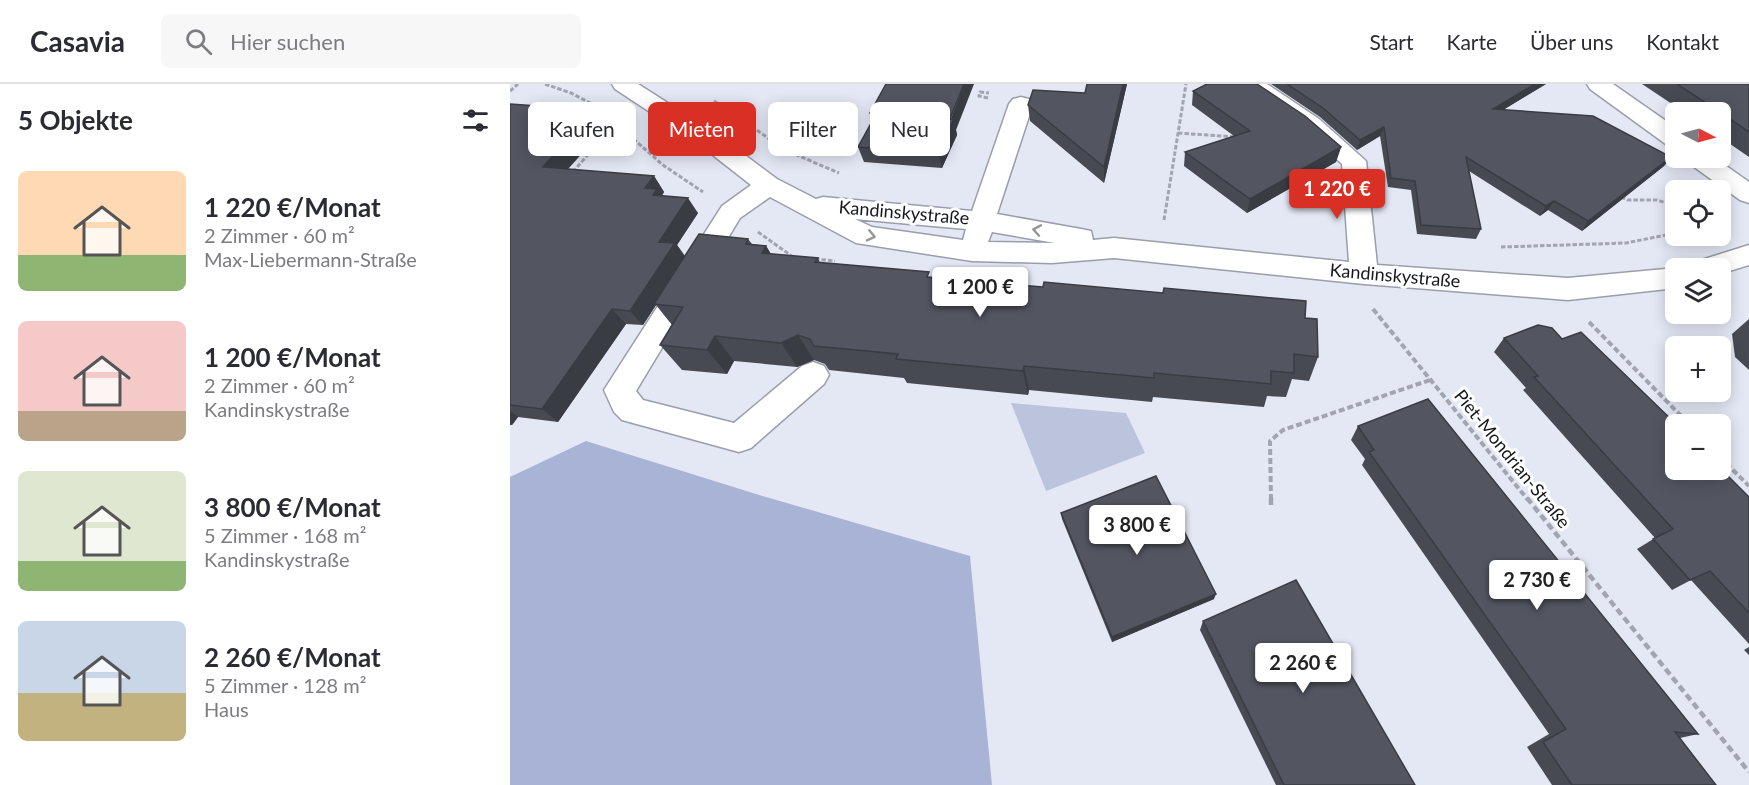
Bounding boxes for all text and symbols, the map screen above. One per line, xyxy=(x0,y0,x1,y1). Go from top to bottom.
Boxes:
search box xyxy=(161,14,581,68)
text: Casavia xyxy=(30,24,125,58)
icon: search xyxy=(182,25,215,58)
text: Hier suchen xyxy=(230,28,345,55)
text: Start xyxy=(1369,29,1414,54)
text: Karte xyxy=(1447,29,1497,54)
text: Über uns xyxy=(1530,29,1613,54)
text: Kontakt xyxy=(1646,29,1719,54)
chip: Kaufen xyxy=(528,102,636,156)
chip: Mieten xyxy=(648,102,756,156)
chip: Filter xyxy=(768,102,858,156)
chip: Neu xyxy=(870,102,950,156)
north arrow xyxy=(1665,102,1731,168)
map controls xyxy=(1665,102,1731,480)
text: 5 Objekte xyxy=(18,104,133,136)
icon: filters xyxy=(459,104,492,137)
pin: 1 220 € xyxy=(1282,169,1392,220)
text: 1 220 € xyxy=(1303,176,1371,200)
button: locate xyxy=(1665,180,1731,246)
text: 1 220 €/Monat xyxy=(204,191,381,223)
icon: home xyxy=(66,195,138,267)
street label: Kandinskystraße xyxy=(838,195,970,229)
text: 2 Zimmer · 60 m² xyxy=(204,223,355,247)
one-way arrow xyxy=(1032,224,1042,237)
one-way arrow xyxy=(866,229,876,242)
text: Max-Liebermann-Straße xyxy=(204,247,417,271)
street label: Kandinskystraße xyxy=(1329,258,1461,292)
button: layers xyxy=(1665,258,1731,324)
pin: 1 200 € xyxy=(925,267,1035,318)
text: 1 200 € xyxy=(946,274,1014,298)
button: + xyxy=(1665,336,1731,402)
text: 1 200 €/Monat xyxy=(204,341,381,373)
icon: home xyxy=(66,345,138,417)
text: 2 Zimmer · 60 m² xyxy=(204,373,355,397)
street label: Piet-Mondrian-Straße xyxy=(1450,385,1575,532)
text: Kandinskystraße xyxy=(204,397,349,421)
button: − xyxy=(1665,414,1731,480)
text: 3 800 €/Monat xyxy=(204,491,381,523)
icon: home xyxy=(66,495,138,567)
pin: 3 800 € xyxy=(1082,505,1192,556)
text: 3 800 € xyxy=(1103,512,1171,536)
text: 5 Zimmer · 168 m² xyxy=(204,523,366,547)
text: Kandinskystraße xyxy=(204,547,349,571)
pin: 2 730 € xyxy=(1482,560,1592,611)
text: 2 730 € xyxy=(1503,567,1571,591)
text: 2 260 €/Monat xyxy=(204,641,381,673)
pin: 2 260 € xyxy=(1248,643,1358,694)
icon: home xyxy=(66,645,138,717)
text: 2 260 € xyxy=(1269,650,1337,674)
text: 5 Zimmer · 128 m² xyxy=(204,673,366,697)
text: Haus xyxy=(204,697,249,721)

